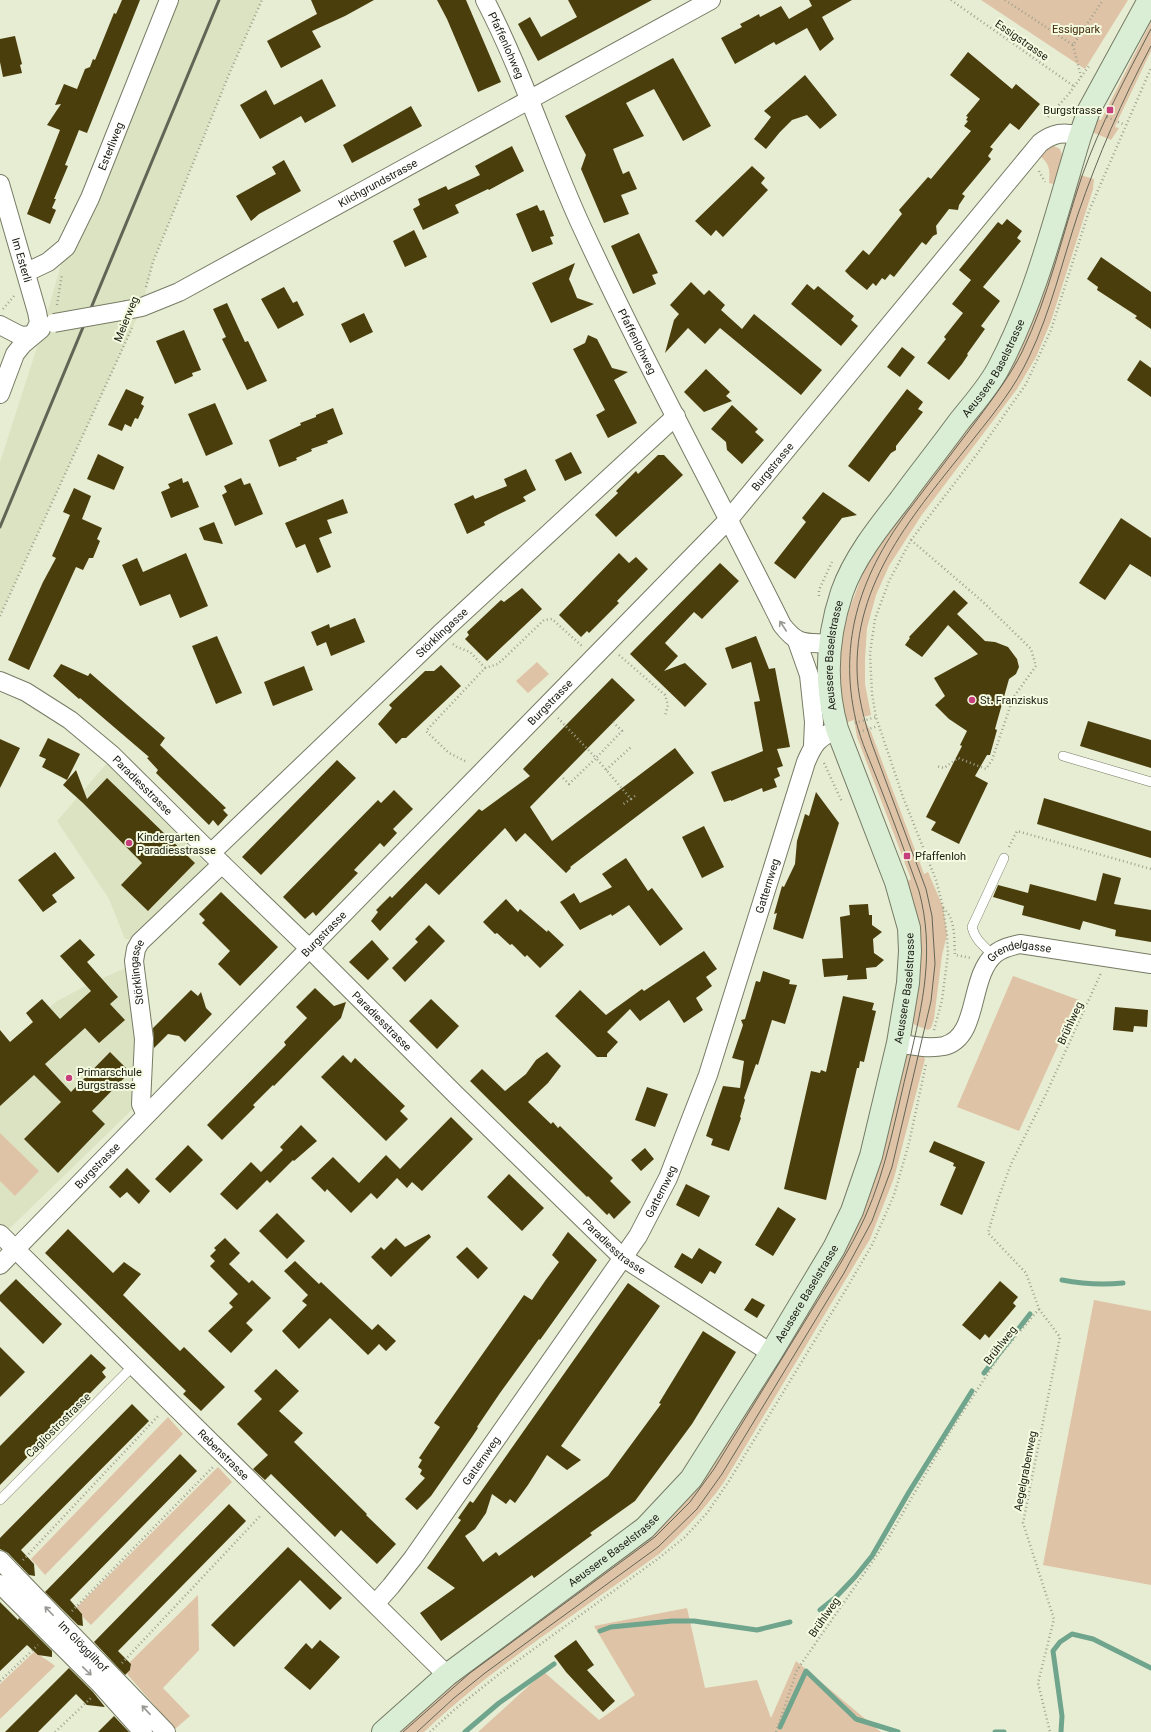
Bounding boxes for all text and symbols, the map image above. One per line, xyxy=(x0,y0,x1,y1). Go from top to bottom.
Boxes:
street label: Pfaffenlohweg xyxy=(485,10,526,81)
street label: Essigstrasse xyxy=(992,17,1051,64)
park label: Essigpark xyxy=(1052,23,1100,36)
place label: Burgstrasse xyxy=(1043,104,1102,117)
marker: Burgstrasse xyxy=(1105,105,1115,115)
street label: Esterliweg xyxy=(96,120,127,172)
street label: Kilchgrundstrasse xyxy=(336,156,420,210)
street label: Im Esterli xyxy=(9,236,34,284)
street label: Meierweg xyxy=(111,294,141,344)
street label: Pfaffenlohweg xyxy=(615,307,659,377)
street label: Aeussere Baselstrasse xyxy=(959,317,1027,420)
street label: Burgstrasse xyxy=(749,440,797,494)
street label: Aeussere Baselstrasse xyxy=(823,599,846,712)
street label: Störklingasse xyxy=(413,605,471,661)
one-way arrow xyxy=(779,620,787,632)
street label: Burgstrasse xyxy=(525,677,576,728)
place label: St. Franziskus xyxy=(980,694,1049,707)
marker: St. Franziskus xyxy=(967,695,977,705)
street label: Paradiesstrasse xyxy=(110,753,175,818)
place label: Kindergarten Paradiesstrasse xyxy=(137,831,216,857)
marker: Kindergarten Paradiesstrasse xyxy=(124,838,134,848)
place label: Pfaffenloh xyxy=(915,850,966,863)
marker: Pfaffenloh xyxy=(902,851,912,861)
street label: Gatternweg xyxy=(753,857,782,915)
street label: Burgstrasse xyxy=(299,909,349,960)
street label: Aeussere Baselstrasse xyxy=(892,932,917,1045)
street label: Störklingasse xyxy=(128,937,147,1005)
street label: Grendelgasse xyxy=(985,938,1052,965)
street label: Paradiesstrasse xyxy=(349,989,414,1054)
street label: Brühlweg xyxy=(1055,1000,1086,1047)
place label: Primarschule Burgstrasse xyxy=(77,1066,142,1092)
marker: Primarschule Burgstrasse xyxy=(64,1073,74,1083)
street label: Burgstrasse xyxy=(72,1140,123,1191)
street label: Gatternweg xyxy=(643,1164,679,1220)
street label: Paradiesstrasse xyxy=(580,1216,648,1277)
street label: Aeussere Baselstrasse xyxy=(773,1243,841,1345)
street label: Brühlweg xyxy=(981,1323,1020,1367)
street label: Cagliostrostrasse xyxy=(23,1390,93,1460)
street label: Rebenstrasse xyxy=(195,1427,252,1483)
street label: Aegelgrabenweg xyxy=(1011,1430,1040,1512)
street label: Gatternweg xyxy=(460,1434,503,1488)
street label: Aeussere Baselstrasse xyxy=(566,1511,662,1590)
street label: Brühlweg xyxy=(806,1595,843,1640)
one-way arrow xyxy=(44,1606,54,1616)
street label: Im Glögglihof xyxy=(55,1619,111,1675)
one-way arrow xyxy=(82,1666,92,1676)
one-way arrow xyxy=(141,1705,151,1715)

